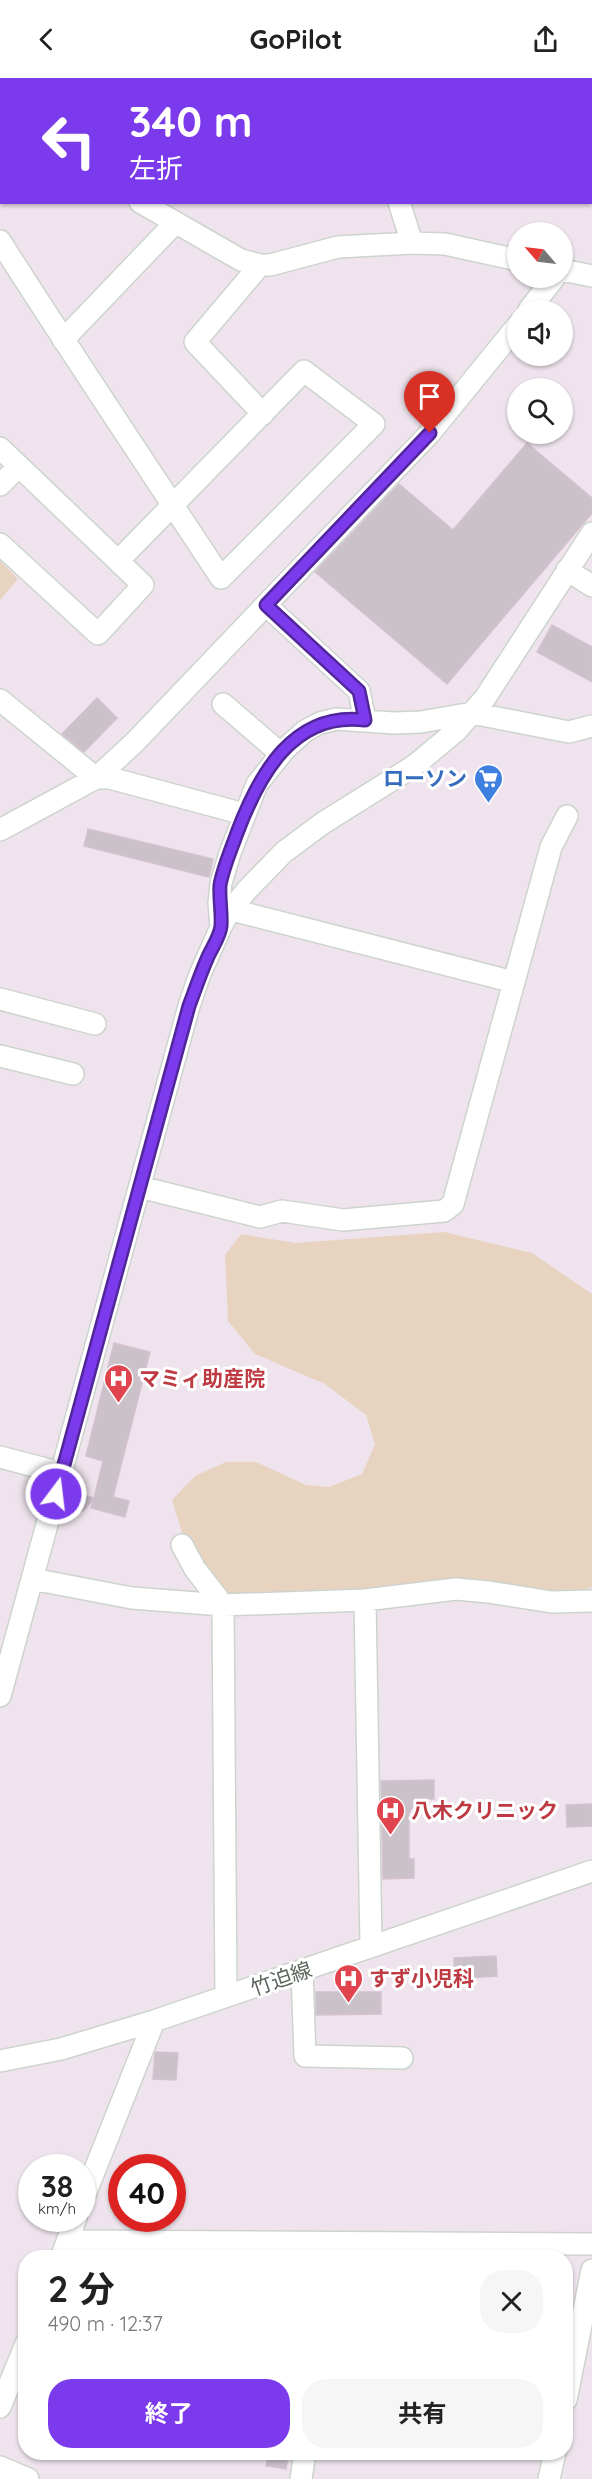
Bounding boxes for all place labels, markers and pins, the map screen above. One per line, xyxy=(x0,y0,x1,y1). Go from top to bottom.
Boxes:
pin xyxy=(404,371,455,433)
supermarket icon: ローソン xyxy=(472,762,504,804)
place label: ローソン xyxy=(383,765,467,791)
hospital icon: マミィ助産院 xyxy=(102,1362,134,1404)
place label: マミィ助産院 xyxy=(139,1365,265,1391)
hospital icon: 八木クリニック xyxy=(374,1794,406,1836)
place label: 八木クリニック xyxy=(411,1797,558,1823)
hospital icon: すず小児科 xyxy=(332,1962,364,2004)
place label: すず小児科 xyxy=(369,1965,474,1991)

